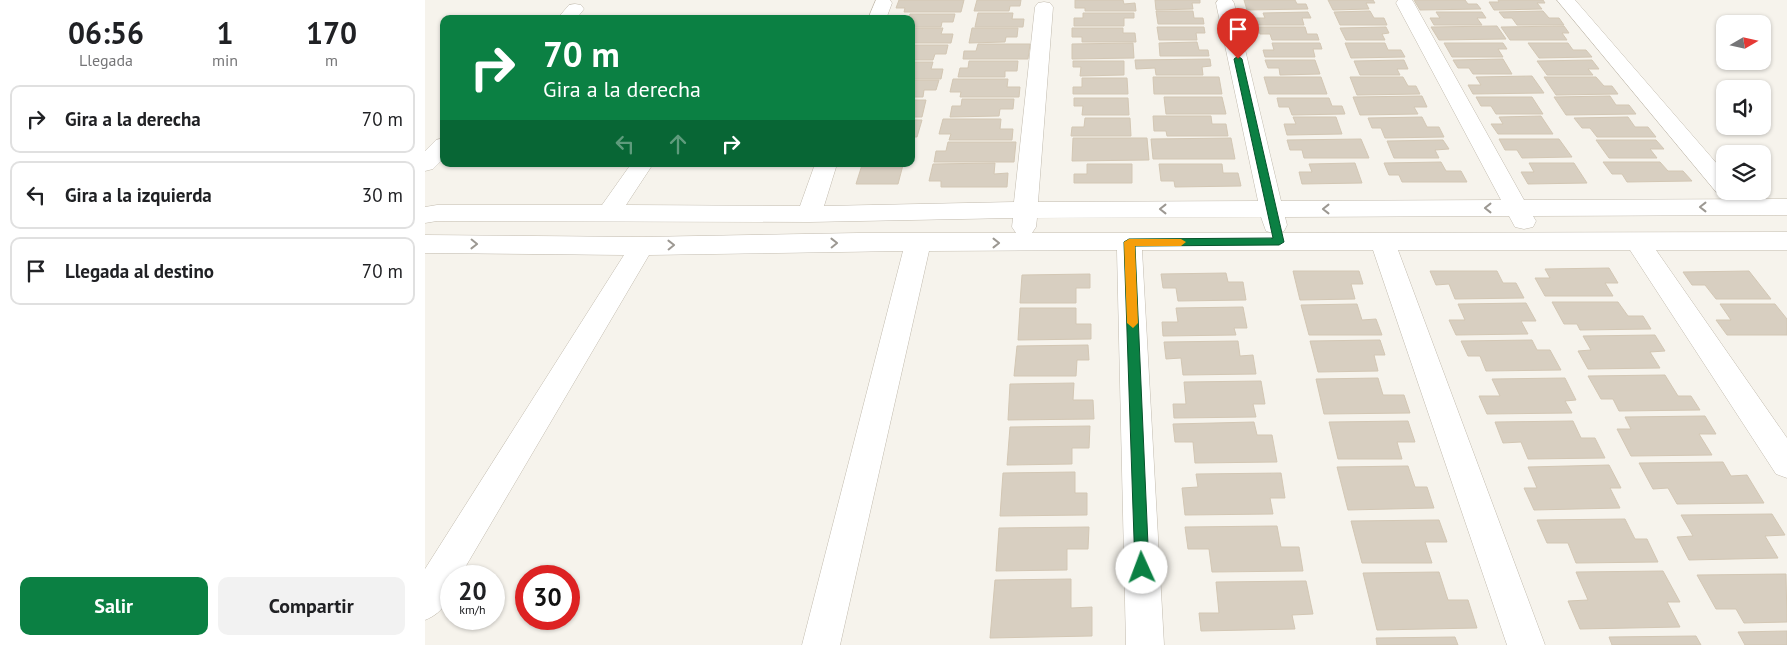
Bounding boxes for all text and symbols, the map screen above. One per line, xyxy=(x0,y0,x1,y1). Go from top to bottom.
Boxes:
pin xyxy=(1217,8,1259,59)
text: 06:56 xyxy=(68,13,144,52)
text: 1 xyxy=(217,13,234,52)
text: 170 xyxy=(306,13,357,52)
icon: arrive xyxy=(1224,15,1252,43)
north arrow xyxy=(1716,15,1771,70)
map controls xyxy=(1716,15,1771,200)
text: 70 m xyxy=(543,31,620,77)
icon: right xyxy=(460,35,525,100)
text: Llegada xyxy=(79,50,133,70)
text: min xyxy=(212,50,238,70)
text: m xyxy=(325,50,338,70)
text: Gira a la derecha xyxy=(543,75,701,103)
button: sound xyxy=(1716,80,1771,135)
icon: right xyxy=(22,105,50,133)
text: Gira a la derecha xyxy=(65,107,201,131)
text: 70 m xyxy=(362,107,403,131)
icon: left xyxy=(611,130,639,158)
icon: ahead xyxy=(664,130,692,158)
icon: right xyxy=(717,130,745,158)
button: layers xyxy=(1716,145,1771,200)
icon: left xyxy=(22,181,50,209)
text: Gira a la izquierda xyxy=(65,183,212,207)
text: 30 m xyxy=(362,183,403,207)
one-way arrow xyxy=(1699,202,1707,212)
one-way arrow xyxy=(1484,203,1492,213)
one-way arrow xyxy=(1159,204,1167,214)
one-way arrow xyxy=(1322,204,1330,214)
one-way arrow xyxy=(830,237,838,248)
one-way arrow xyxy=(992,238,1000,248)
one-way arrow xyxy=(470,239,478,249)
one-way arrow xyxy=(668,240,675,250)
icon: arrive xyxy=(22,257,50,285)
text: Llegada al destino xyxy=(65,259,214,283)
text: 70 m xyxy=(362,259,403,283)
position arrow xyxy=(1115,541,1167,593)
speed limit sign: 30 xyxy=(515,565,580,630)
text: 20 xyxy=(458,575,487,607)
button: Salir xyxy=(20,577,208,635)
button: Compartir xyxy=(218,577,405,635)
text: km/h xyxy=(459,602,486,617)

